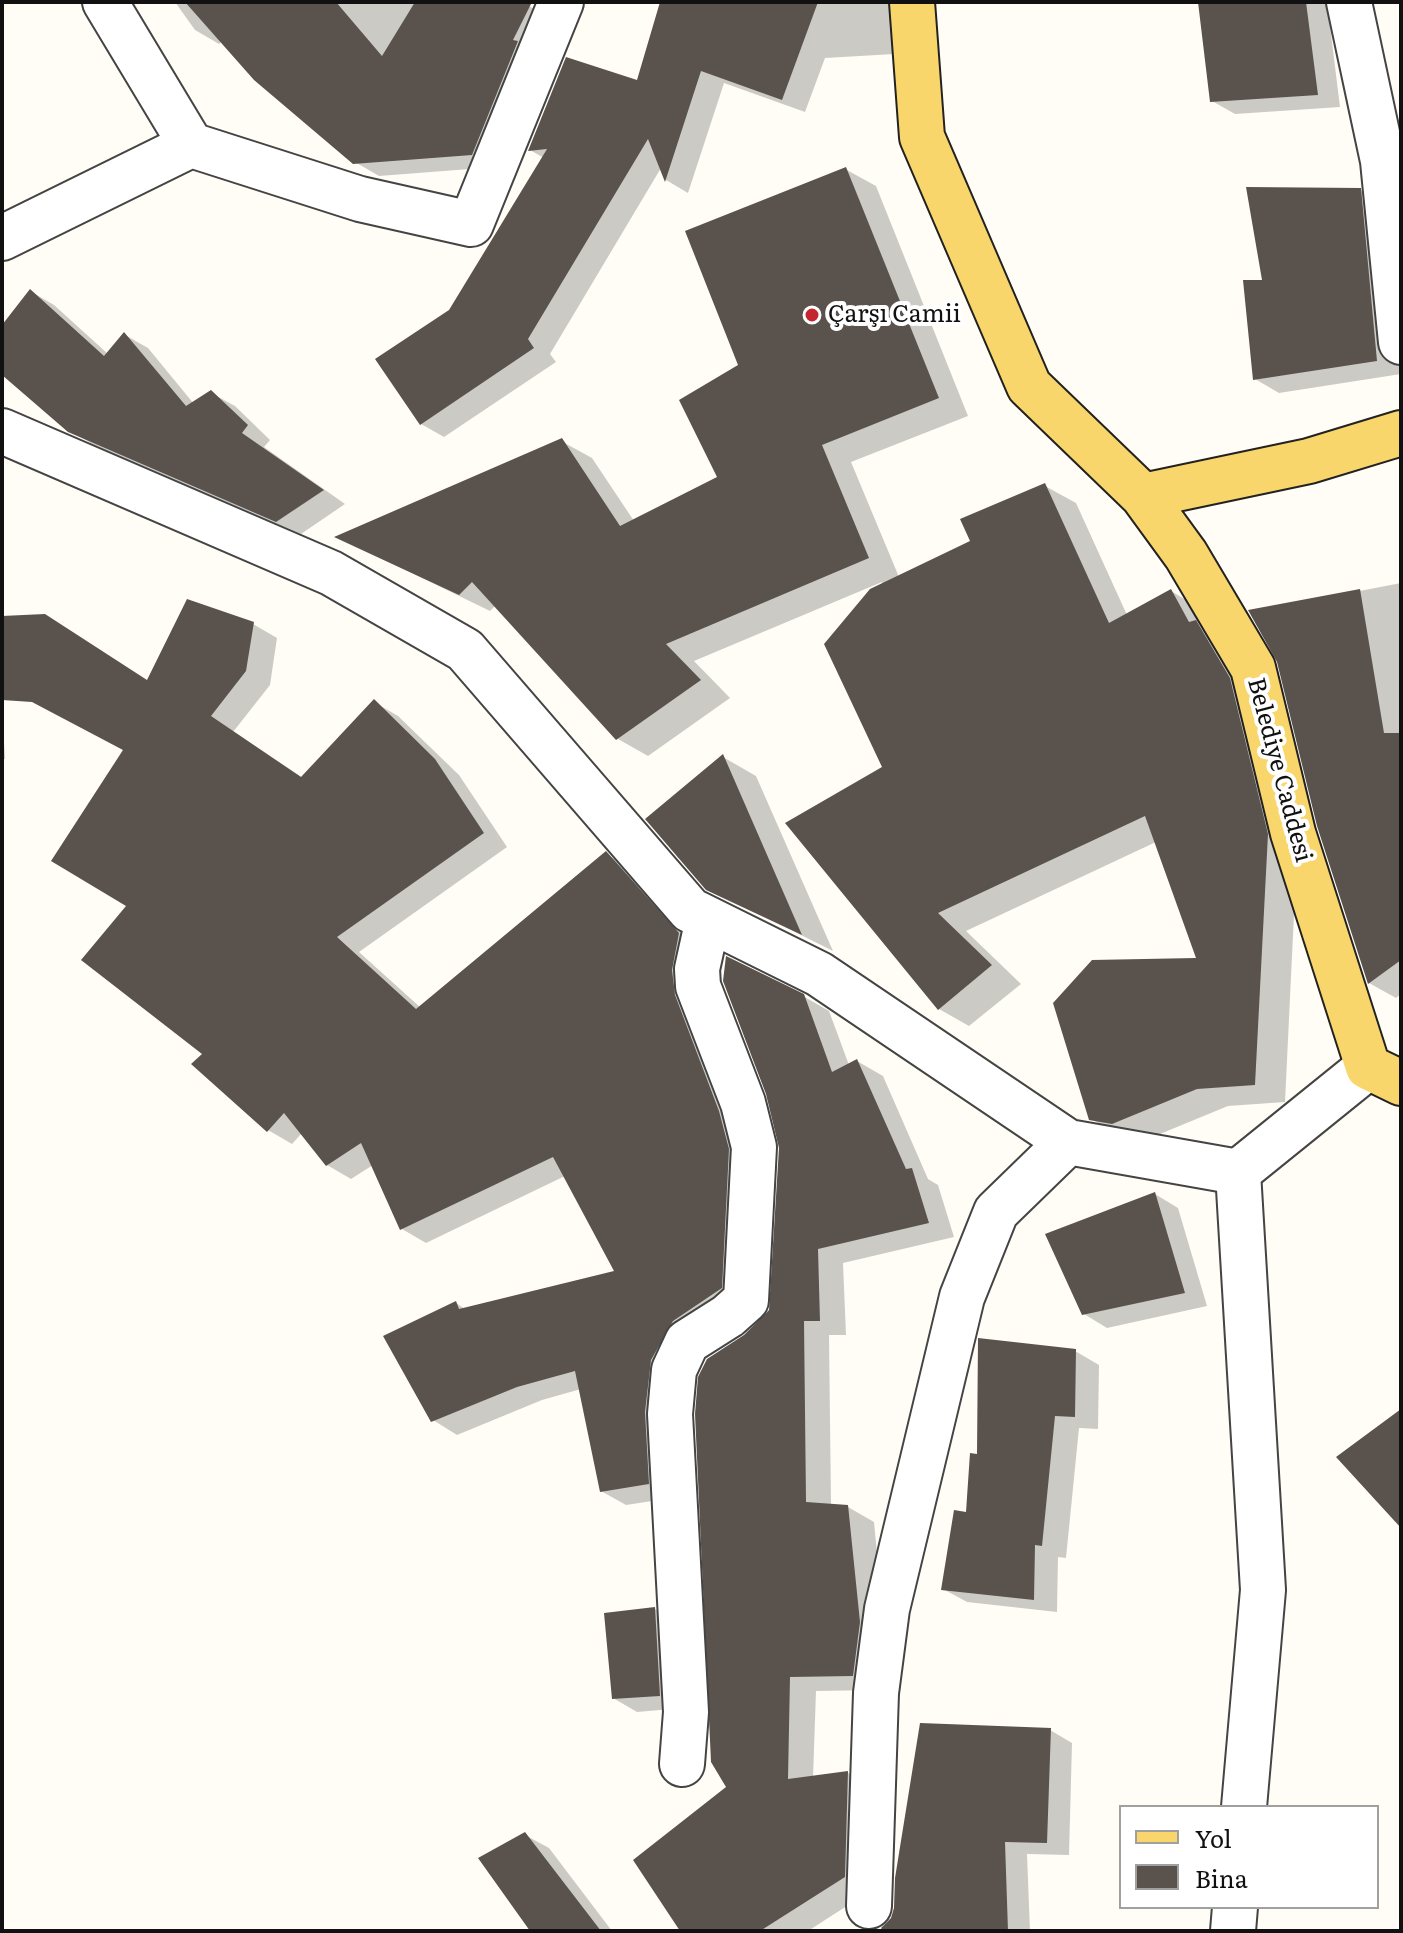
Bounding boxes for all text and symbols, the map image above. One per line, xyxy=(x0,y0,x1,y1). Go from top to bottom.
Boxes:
place label: Çarşı Camii xyxy=(828,301,961,329)
marker: Çarşı Camii xyxy=(803,306,821,324)
street label: Belediye Caddesi xyxy=(1241,675,1317,865)
legend xyxy=(1119,1805,1379,1909)
text: Yol xyxy=(1195,1820,1232,1855)
text: Bina xyxy=(1195,1860,1248,1895)

